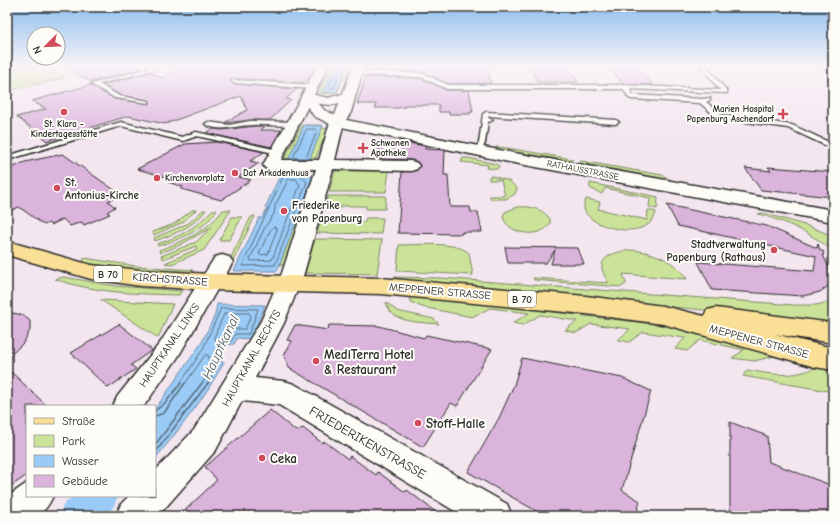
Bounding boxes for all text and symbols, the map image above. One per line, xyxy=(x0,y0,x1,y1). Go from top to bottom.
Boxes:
north arrow xyxy=(26,26,66,66)
text: N xyxy=(30,44,45,56)
place label: Marien Hospital Papenburg Aschendorf xyxy=(687,104,775,124)
marker: St. Klara - Kindertagesstätte xyxy=(59,107,69,117)
marker: Marien Hospital Papenburg Aschendorf xyxy=(777,108,789,120)
place label: St. Klara - Kindertagesstätte xyxy=(31,119,98,139)
place label: Schwanen Apotheke xyxy=(371,138,409,158)
marker: Schwanen Apotheke xyxy=(358,143,368,153)
street label: RATHAUSSTRASSE xyxy=(546,158,620,182)
marker: Dat Arkadenhuus xyxy=(230,168,240,178)
place label: Dat Arkadenhuus xyxy=(243,168,309,178)
marker: Kirchenvorplatz xyxy=(152,173,162,183)
place label: Kirchenvorplatz xyxy=(165,173,224,183)
place label: St. Antonius-Kirche xyxy=(65,176,140,202)
marker: St. Antonius-Kirche xyxy=(52,183,62,193)
place label: Friederike von Papenburg xyxy=(291,199,362,225)
marker: Friederike von Papenburg xyxy=(279,206,289,216)
place label: Stadtverwaltung Papenburg (Rathaus) xyxy=(666,238,766,264)
marker: Stadtverwaltung Papenburg (Rathaus) xyxy=(769,245,779,255)
road number: B 70 xyxy=(94,266,122,282)
street label: KIRCHSTRASSE xyxy=(132,270,208,289)
street label: MEPPENER STRASSE xyxy=(388,281,492,302)
road number: B 70 xyxy=(508,291,536,307)
street label: HAUPTKANAL LINKS xyxy=(136,301,202,390)
street label: HAUPTKANAL RECHTS xyxy=(219,308,283,409)
water label: Hauptkanal xyxy=(198,312,243,382)
street label: MEPPENER STRASSE xyxy=(708,322,810,361)
place label: MediTerra Hotel & Restaurant xyxy=(324,347,414,377)
marker: MediTerra Hotel & Restaurant xyxy=(311,356,321,366)
street label: FRIEDERIKENSTRASSE xyxy=(307,403,429,482)
legend xyxy=(26,405,156,497)
text: Straße xyxy=(62,414,95,428)
place label: Stoff-Halle xyxy=(426,416,485,431)
marker: Stoff-Halle xyxy=(413,418,423,428)
text: Park xyxy=(62,434,85,448)
place label: Ceka xyxy=(270,451,297,466)
marker: Ceka xyxy=(257,453,267,463)
text: Wasser xyxy=(62,454,99,468)
text: Gebäude xyxy=(62,474,108,488)

